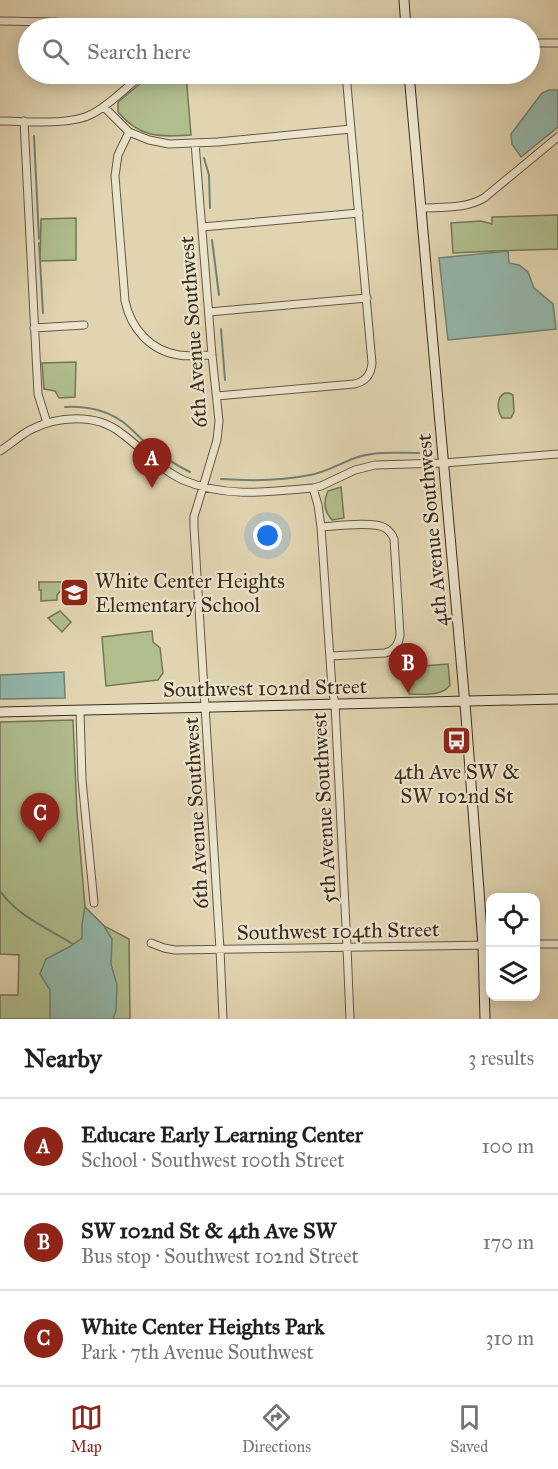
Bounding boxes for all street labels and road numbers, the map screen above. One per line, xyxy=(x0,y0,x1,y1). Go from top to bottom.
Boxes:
street label: 6th Avenue Southwest xyxy=(173,235,213,429)
street label: 4th Avenue Southwest xyxy=(411,432,453,627)
street label: Southwest 102nd Street xyxy=(163,673,368,703)
street label: 5th Avenue Southwest xyxy=(306,711,342,904)
street label: 6th Avenue Southwest xyxy=(178,716,214,910)
street label: Southwest 104th Street xyxy=(236,916,440,946)

